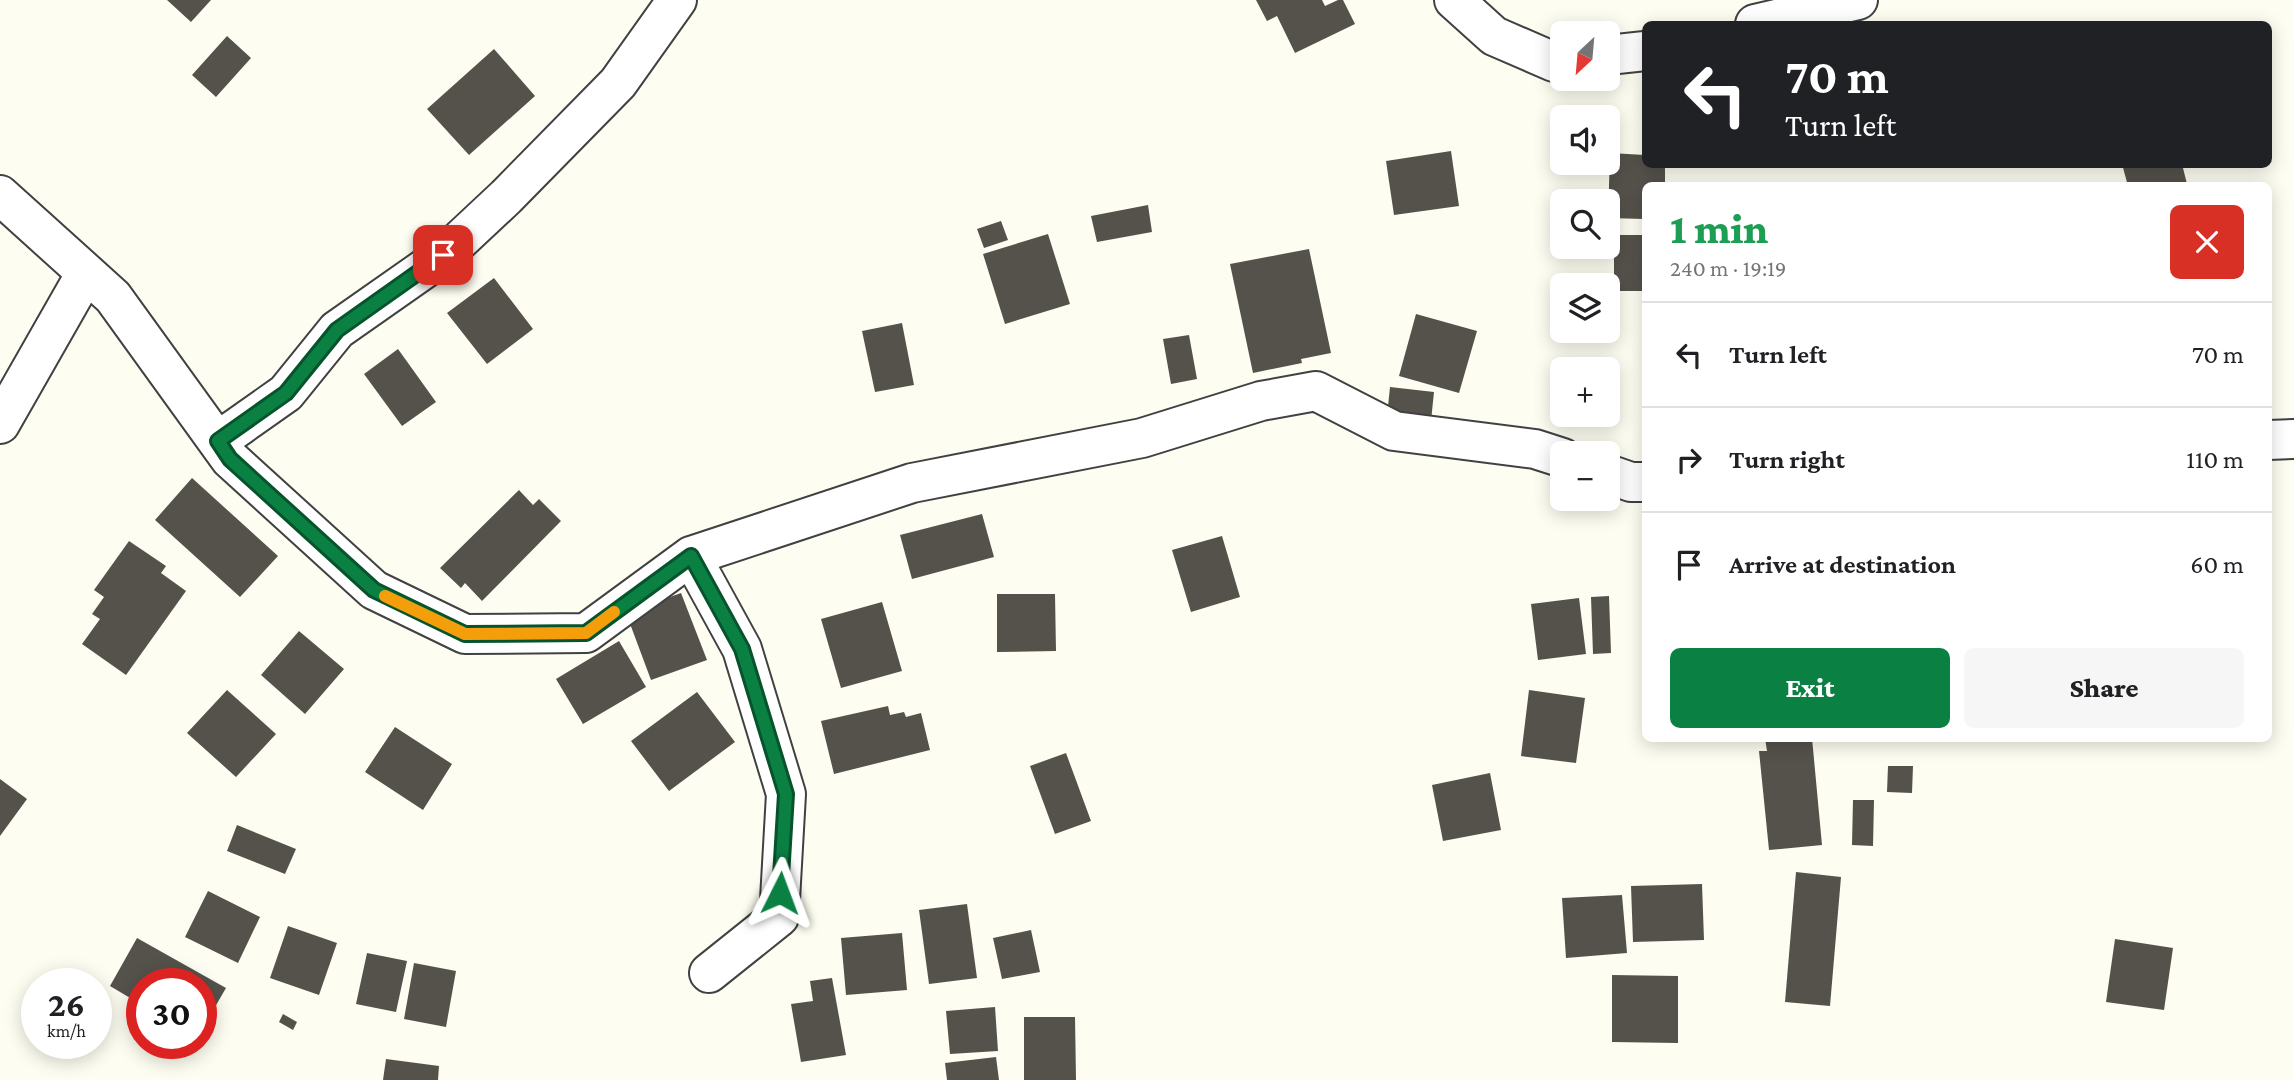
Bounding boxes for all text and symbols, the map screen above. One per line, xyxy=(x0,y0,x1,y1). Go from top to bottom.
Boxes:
north arrow xyxy=(1550,21,1620,91)
map controls xyxy=(1550,21,1620,511)
icon: left xyxy=(1670,49,1761,140)
text: 70 m xyxy=(1785,49,1889,104)
button: sound xyxy=(1550,105,1620,175)
text: Turn left xyxy=(1785,107,1896,143)
button: search xyxy=(1550,189,1620,259)
text: 1 min xyxy=(1670,205,1768,252)
button: close xyxy=(2170,205,2244,279)
pin xyxy=(413,225,473,285)
icon: arrive xyxy=(424,236,462,274)
text: 240 m · 19:19 xyxy=(1670,255,1787,281)
button: layers xyxy=(1550,273,1620,343)
icon: left xyxy=(1670,336,1708,374)
text: Turn left xyxy=(1729,340,1827,369)
text: 70 m xyxy=(2192,340,2244,369)
button: + xyxy=(1550,357,1620,427)
button: − xyxy=(1550,441,1620,511)
icon: right xyxy=(1670,441,1708,479)
text: Turn right xyxy=(1729,445,1845,474)
text: 110 m xyxy=(2186,445,2244,474)
icon: arrive xyxy=(1670,546,1708,584)
text: Arrive at destination xyxy=(1729,550,1956,579)
text: 60 m xyxy=(2190,550,2244,579)
button: Exit xyxy=(1670,648,1950,728)
button: Share xyxy=(1964,648,2244,728)
position arrow xyxy=(743,856,817,930)
speed limit sign: 30 xyxy=(126,968,217,1059)
text: 26 xyxy=(48,985,85,1024)
text: km/h xyxy=(47,1021,86,1041)

